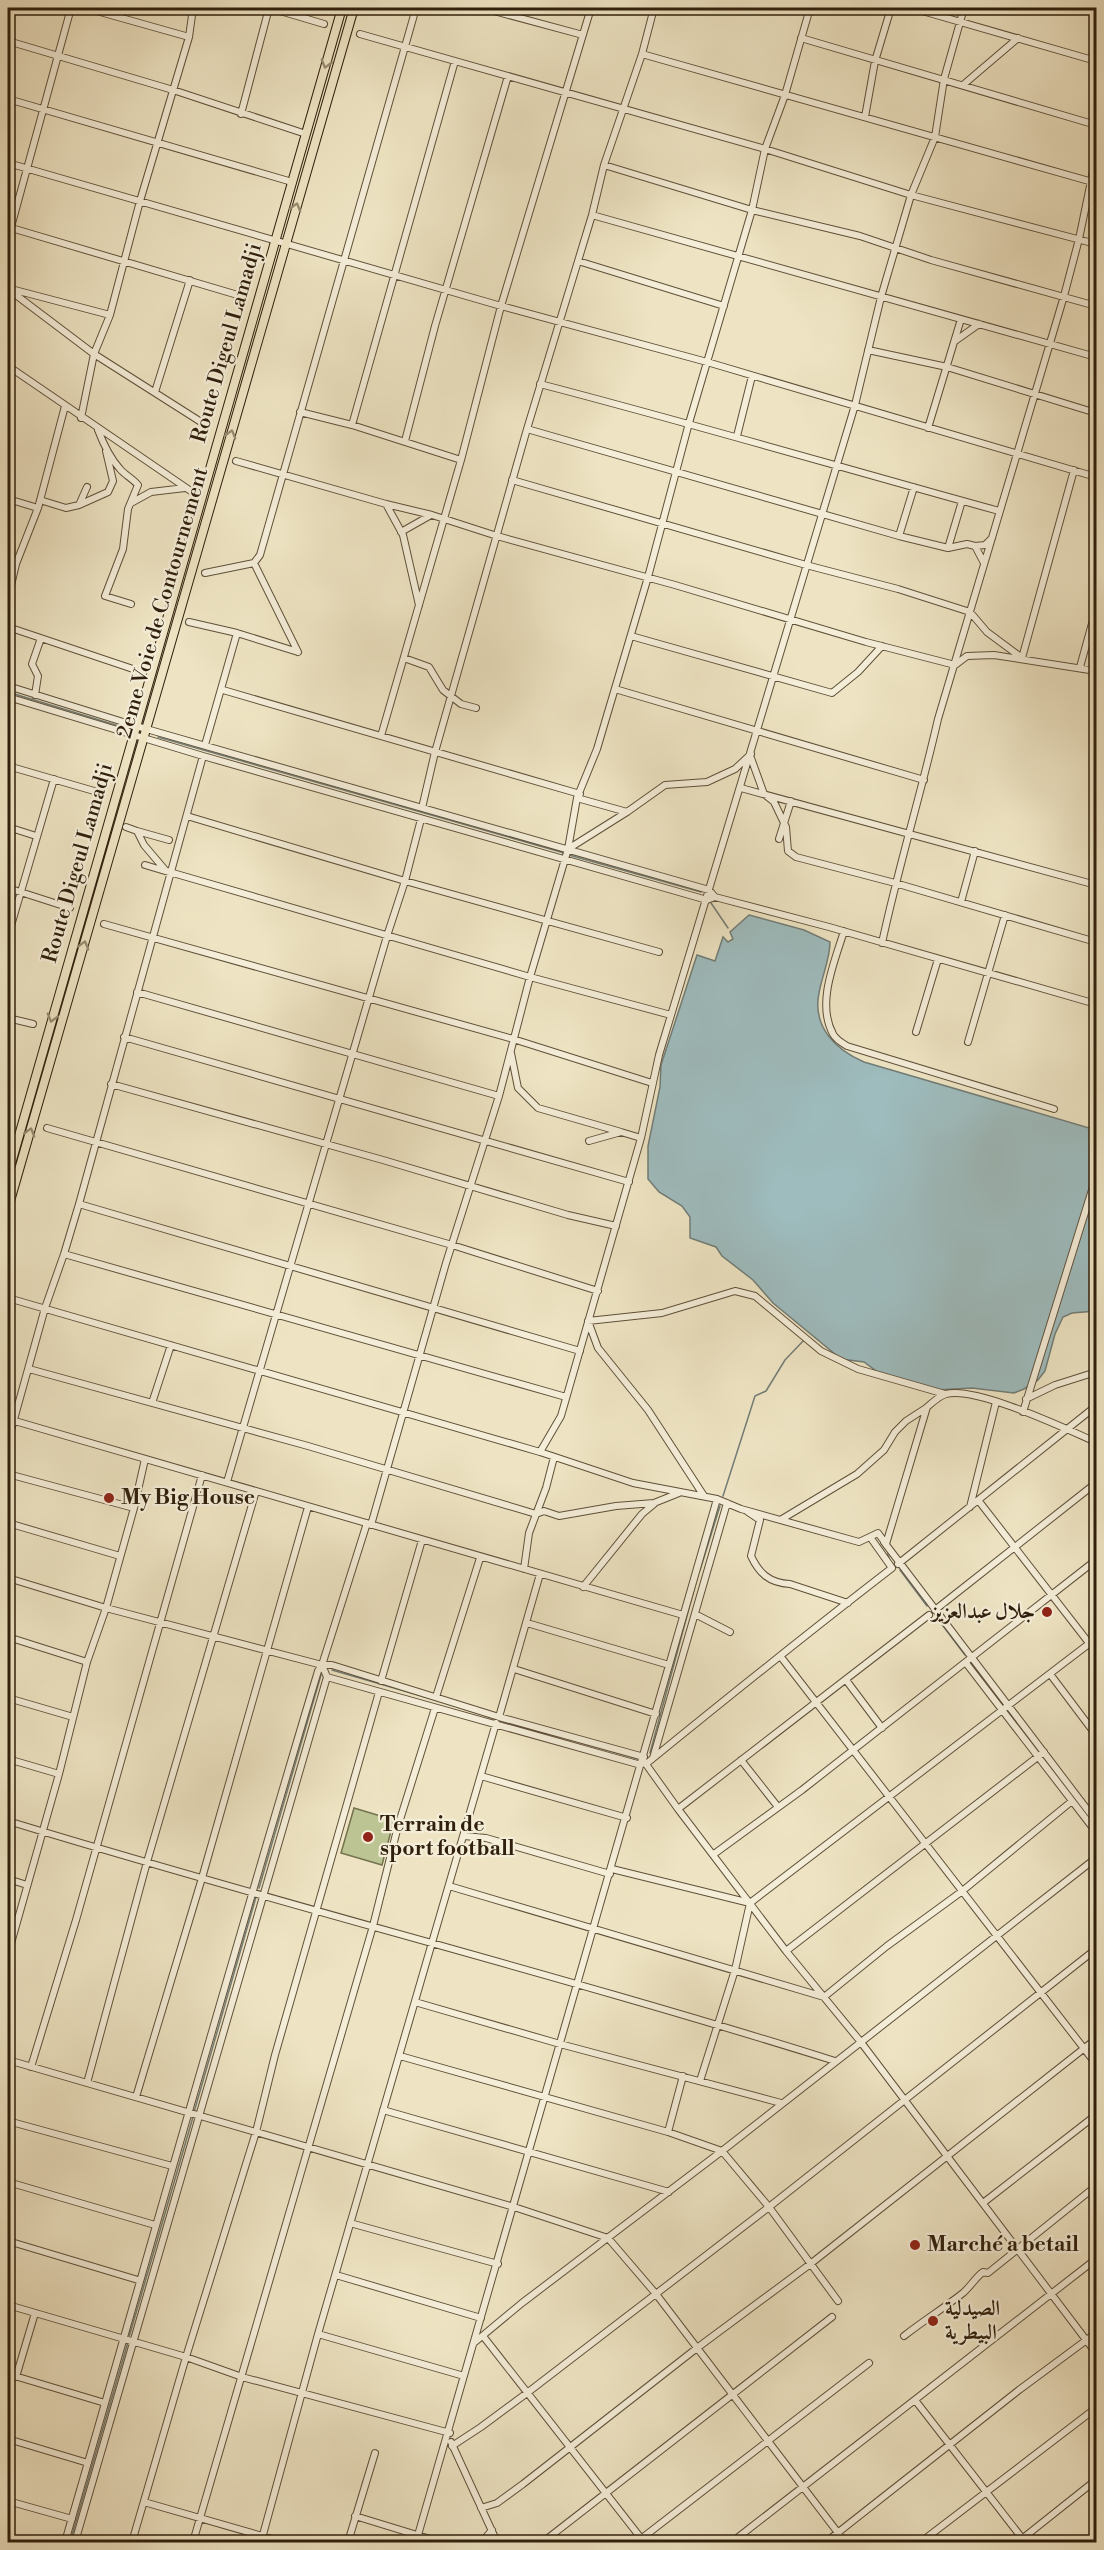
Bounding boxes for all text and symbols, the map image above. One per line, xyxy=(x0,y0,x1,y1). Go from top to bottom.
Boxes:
one-way arrow xyxy=(321,58,333,69)
one-way arrow xyxy=(289,202,301,212)
street label: Route Digeul Lamadji xyxy=(186,240,268,446)
one-way arrow xyxy=(224,429,236,440)
street label: 2eme Voie de Contournement xyxy=(112,464,214,742)
street label: Route Digeul Lamadji xyxy=(37,760,119,966)
one-way arrow xyxy=(76,940,89,950)
one-way arrow xyxy=(47,1012,59,1023)
one-way arrow xyxy=(22,1127,35,1137)
place label: My Big House xyxy=(121,1485,255,1511)
marker: My Big House xyxy=(102,1491,116,1505)
place label: جلال عبدالعزيز xyxy=(930,1599,1035,1625)
marker: جلال عبدالعزيز xyxy=(1040,1605,1054,1619)
place label: Terrain de sport football xyxy=(380,1812,515,1862)
marker: Terrain de sport football xyxy=(361,1830,375,1844)
place label: Marché a betail xyxy=(927,2232,1079,2258)
marker: Marché a betail xyxy=(908,2238,922,2252)
place label: الصيدلية البيطرية xyxy=(945,2296,1000,2346)
marker: الصيدلية البيطرية xyxy=(926,2314,940,2328)

